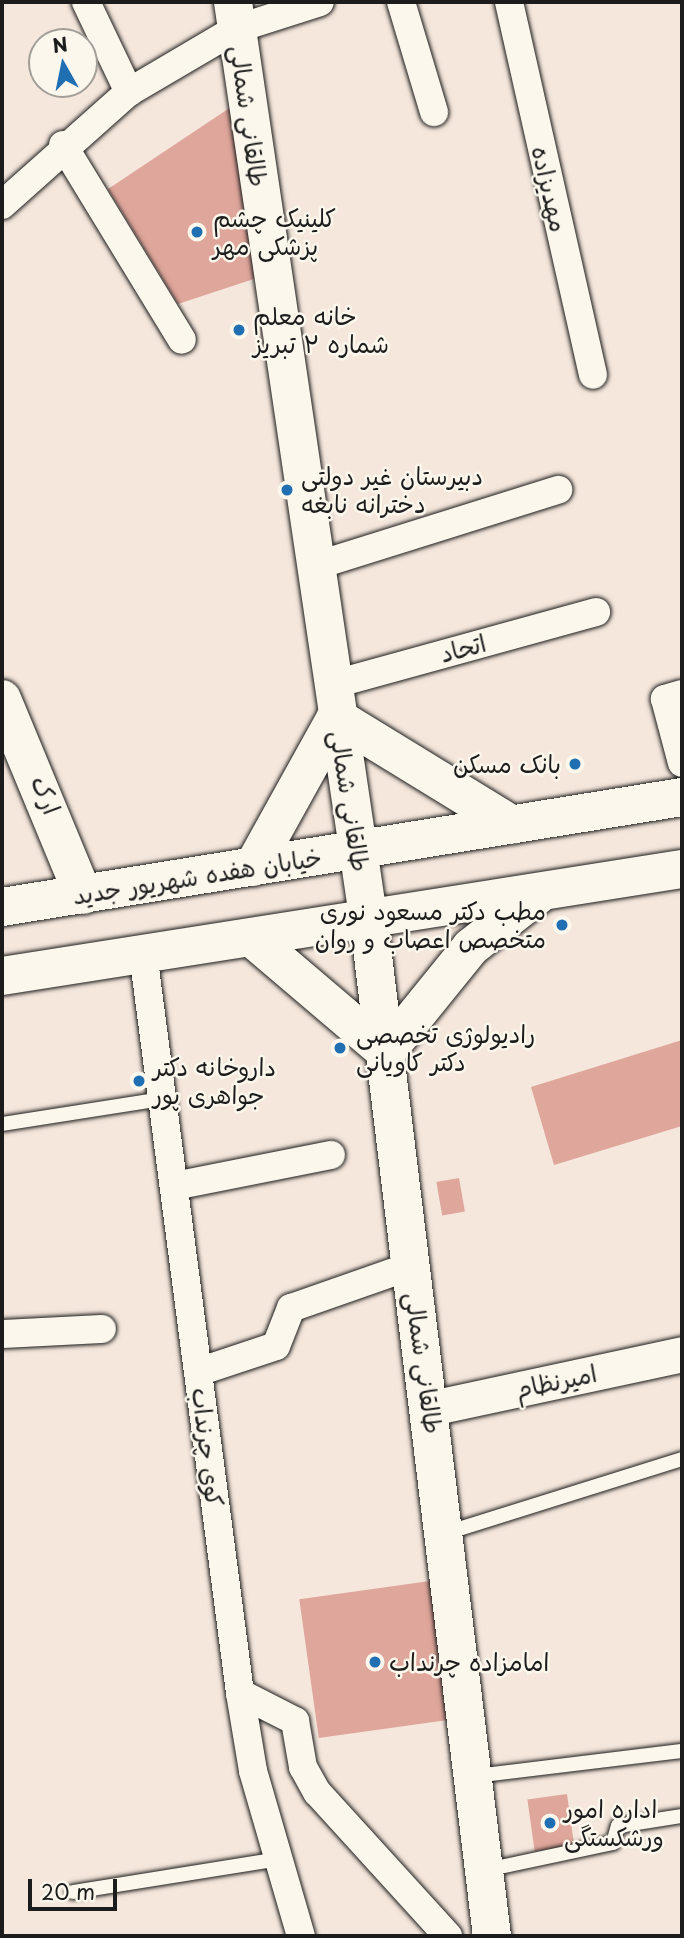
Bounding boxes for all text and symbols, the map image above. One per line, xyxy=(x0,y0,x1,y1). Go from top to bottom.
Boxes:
north arrow xyxy=(28,28,98,98)
text: N xyxy=(50,29,70,59)
street label: طالقانی شمالی xyxy=(225,43,273,189)
street label: مهدیزاده xyxy=(526,143,574,235)
place label: کلینیک چشم پزشکی مهر xyxy=(213,204,336,260)
marker: کلینیک چشم پزشکی مهر xyxy=(187,222,207,242)
place label: خانه معلم شماره ۲ تبریز xyxy=(253,302,389,358)
marker: خانه معلم شماره ۲ تبریز xyxy=(231,322,247,338)
place label: دبیرستان غیر دولتی دخترانه نابغه xyxy=(301,462,483,518)
marker: دبیرستان غیر دولتی دخترانه نابغه xyxy=(279,482,295,498)
street label: اتحاد xyxy=(437,628,489,668)
street label: طالقانی شمالی xyxy=(325,728,375,874)
place label: بانک مسکن xyxy=(453,750,561,778)
marker: بانک مسکن xyxy=(567,756,583,772)
street label: ارک xyxy=(25,772,67,818)
street label: خیابان هفده شهریور جدید xyxy=(71,842,323,910)
place label: مطب دکتر مسعود نوری متخصص اعصاب و روان xyxy=(315,897,546,953)
marker: مطب دکتر مسعود نوری متخصص اعصاب و روان xyxy=(552,915,572,935)
place label: رادیولوژی تخصصی دکتر کاویانی xyxy=(356,1020,535,1076)
marker: رادیولوژی تخصصی دکتر کاویانی xyxy=(330,1038,350,1058)
place label: داروخانه دکتر جواهری پور xyxy=(153,1053,276,1109)
marker: داروخانه دکتر جواهری پور xyxy=(131,1073,147,1089)
street label: طالقانی شمالی xyxy=(400,1290,448,1436)
street label: امیرنظام xyxy=(513,1358,599,1404)
street label: کوی چرنداب xyxy=(186,1386,230,1508)
place label: امامزاده چرنداب xyxy=(389,1648,549,1676)
marker: امامزاده چرنداب xyxy=(367,1654,383,1670)
place label: اداره امور ورشکستگی xyxy=(564,1795,664,1851)
marker: اداره امور ورشکستگی xyxy=(542,1815,558,1831)
scale bar xyxy=(32,1864,121,1908)
text: 20 m xyxy=(41,1875,95,1907)

